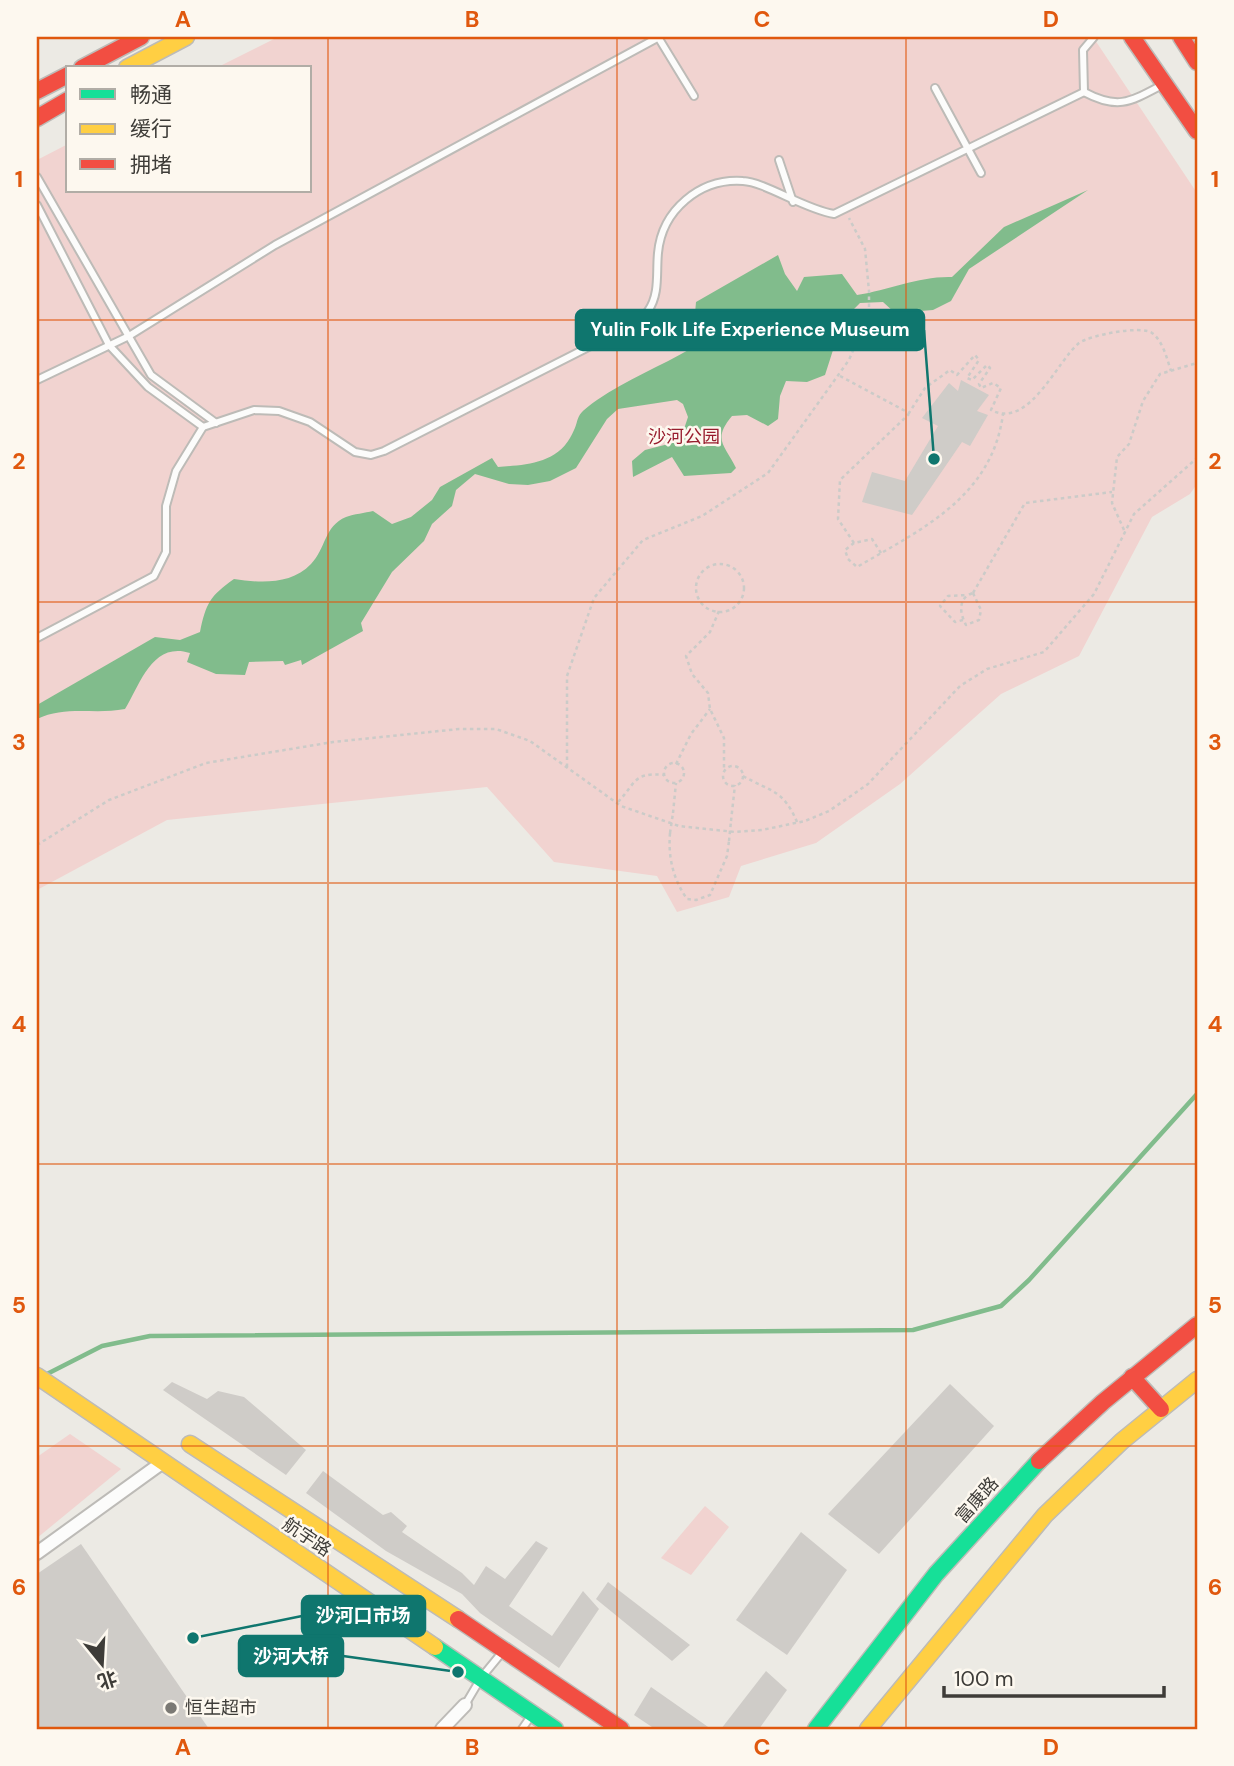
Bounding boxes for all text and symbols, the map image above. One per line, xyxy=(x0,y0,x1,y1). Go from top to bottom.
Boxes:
text: A xyxy=(175,4,191,34)
text: B xyxy=(465,4,479,34)
text: C xyxy=(754,4,770,34)
text: D xyxy=(1043,4,1059,34)
legend xyxy=(66,66,312,192)
text: 畅通 xyxy=(130,81,172,109)
text: 缓行 xyxy=(130,115,172,143)
text: 拥堵 xyxy=(130,151,172,179)
text: 1 xyxy=(15,164,23,194)
text: 1 xyxy=(1211,164,1219,194)
callout: Yulin Folk Life Experience Museum xyxy=(576,310,924,350)
text: Yulin Folk Life Experience Museum xyxy=(590,317,910,342)
park label: 沙河公园 xyxy=(648,425,720,449)
text: 2 xyxy=(12,446,26,476)
text: 2 xyxy=(1208,446,1222,476)
text: 3 xyxy=(12,727,26,757)
text: 3 xyxy=(1208,727,1222,757)
text: 4 xyxy=(12,1009,27,1039)
text: 4 xyxy=(1208,1009,1223,1039)
text: 5 xyxy=(12,1290,26,1320)
text: 5 xyxy=(1208,1290,1222,1320)
street label: 富康路 xyxy=(950,1472,1004,1528)
street label: 航宇路 xyxy=(278,1512,336,1562)
text: 6 xyxy=(12,1572,26,1602)
text: 6 xyxy=(1208,1572,1222,1602)
callout: 沙河口市场 xyxy=(302,1596,425,1636)
text: 沙河口市场 xyxy=(315,1603,411,1628)
north arrow xyxy=(66,1630,136,1700)
callout: 沙河大桥 xyxy=(239,1636,343,1676)
text: 沙河大桥 xyxy=(253,1644,329,1669)
scale bar xyxy=(944,1654,1164,1698)
text: 北 xyxy=(94,1665,120,1695)
text: 100 m xyxy=(954,1665,1014,1693)
place label: 恒生超市 xyxy=(185,1696,257,1720)
marker: 恒生超市 xyxy=(163,1700,179,1716)
text: A xyxy=(175,1732,191,1762)
text: B xyxy=(465,1732,479,1762)
text: C xyxy=(754,1732,770,1762)
text: D xyxy=(1043,1732,1059,1762)

